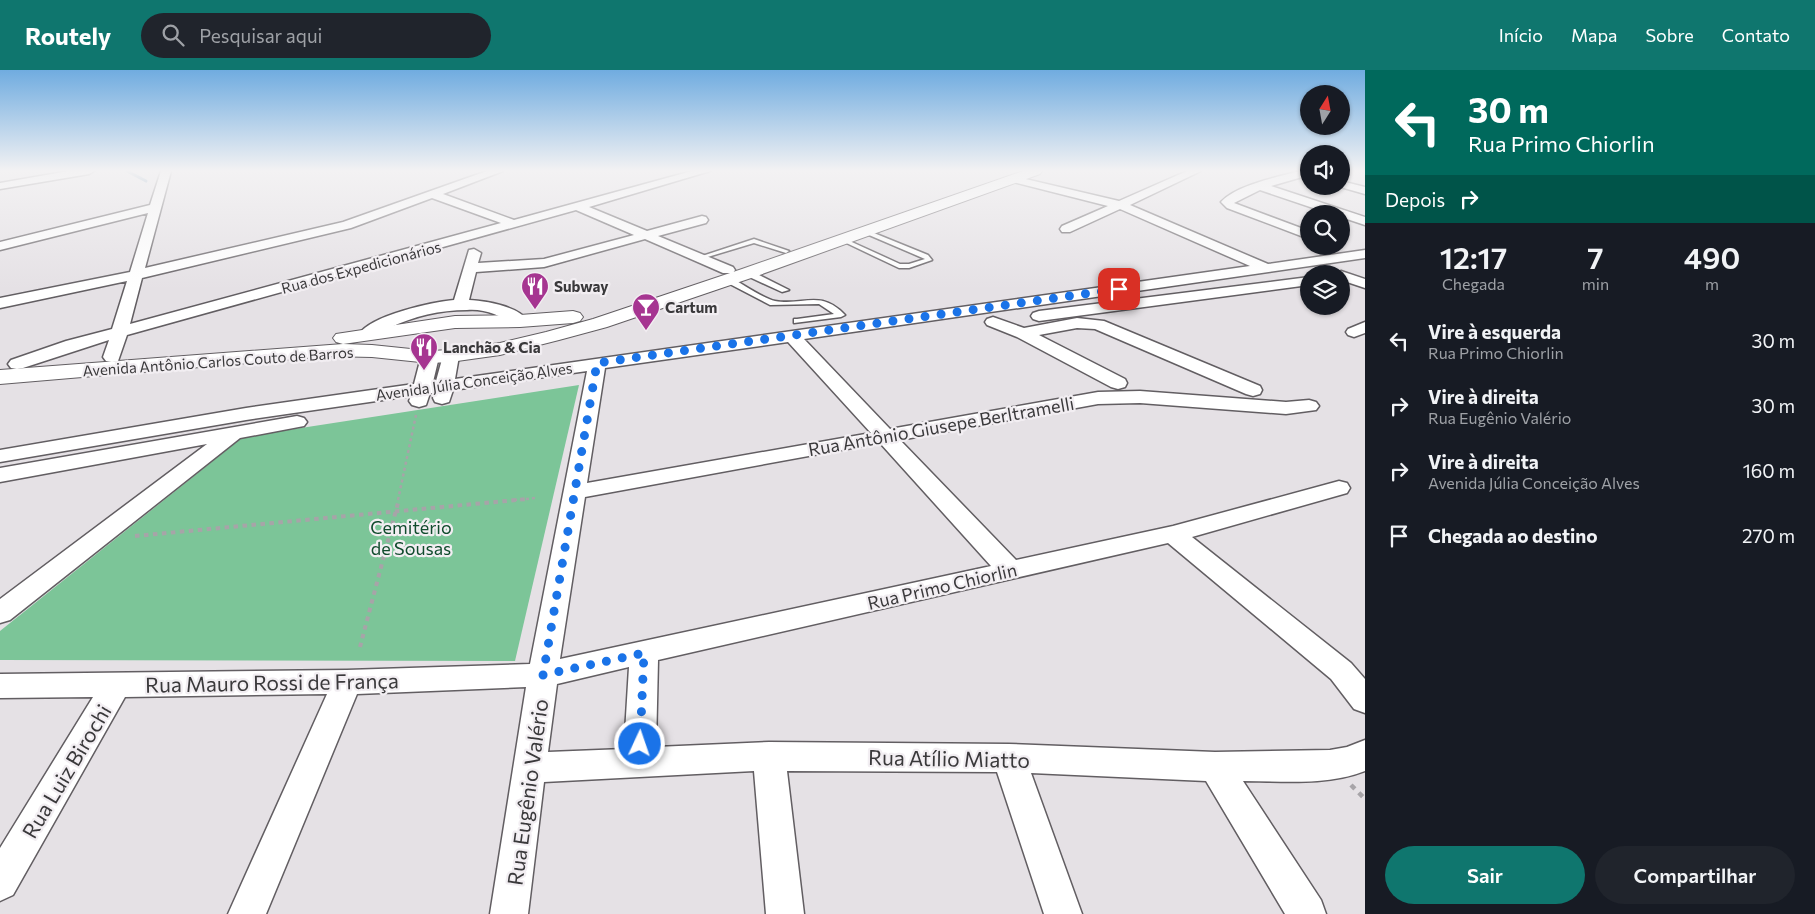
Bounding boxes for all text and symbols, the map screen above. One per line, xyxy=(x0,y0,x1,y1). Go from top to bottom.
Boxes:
search box xyxy=(141,13,491,58)
text: Routely xyxy=(25,21,111,50)
icon: search xyxy=(159,21,187,49)
text: Pesquisar aqui xyxy=(199,24,322,47)
text: Início xyxy=(1499,24,1543,46)
text: Mapa xyxy=(1571,24,1617,46)
text: Sobre xyxy=(1645,24,1694,46)
text: Contato xyxy=(1722,24,1790,46)
north arrow xyxy=(1300,85,1350,135)
map controls xyxy=(1300,85,1350,315)
text: 30 m xyxy=(1468,87,1549,130)
icon: left xyxy=(1385,90,1450,155)
text: Rua Primo Chiorlin xyxy=(1468,130,1655,157)
button: sound xyxy=(1300,145,1350,195)
icon: right xyxy=(1455,185,1483,213)
text: Depois xyxy=(1385,188,1445,211)
button: search xyxy=(1300,205,1350,255)
street label: Rua dos Expedicionários xyxy=(279,237,443,297)
text: 12:17 xyxy=(1440,238,1507,275)
text: 7 xyxy=(1587,238,1604,275)
text: 490 xyxy=(1684,238,1740,275)
button: layers xyxy=(1300,265,1350,315)
pin xyxy=(1098,268,1140,310)
restaurant icon: Subway xyxy=(520,271,550,310)
text: Chegada xyxy=(1442,274,1505,293)
text: min xyxy=(1582,274,1609,293)
text: m xyxy=(1705,274,1719,293)
icon: arrive xyxy=(1105,275,1133,303)
place label: Subway xyxy=(554,277,609,295)
bar icon: Cartum xyxy=(631,292,661,331)
place label: Cartum xyxy=(665,298,717,316)
text: Vire à esquerda xyxy=(1428,320,1561,343)
icon: left xyxy=(1385,327,1413,355)
text: 30 m xyxy=(1752,329,1795,352)
restaurant icon: Lanchão & Cia xyxy=(409,332,439,371)
place label: Lanchão & Cia xyxy=(443,338,541,356)
street label: Avenida Antônio Carlos Couto de Barros xyxy=(82,343,354,379)
text: Rua Primo Chiorlin xyxy=(1428,343,1564,362)
street label: Avenida Júlia Conceição Alves xyxy=(374,358,574,404)
text: Vire à direita xyxy=(1428,385,1539,408)
street label: Rua Antônio Giusepe Berltramelli xyxy=(806,392,1076,460)
icon: right xyxy=(1385,392,1413,420)
text: 30 m xyxy=(1752,394,1795,417)
text: Rua Eugênio Valério xyxy=(1428,408,1571,427)
text: Vire à direita xyxy=(1428,450,1539,473)
icon: right xyxy=(1385,457,1413,485)
text: 160 m xyxy=(1743,459,1795,482)
text: Avenida Júlia Conceição Alves xyxy=(1428,473,1640,492)
park label: Cemitério de Sousas xyxy=(370,516,452,559)
icon: arrive xyxy=(1385,522,1413,550)
text: Chegada ao destino xyxy=(1428,524,1598,547)
text: 270 m xyxy=(1742,524,1795,547)
street label: Rua Primo Chiorlin xyxy=(865,558,1019,614)
street label: Rua Mauro Rossi de França xyxy=(145,667,399,697)
street label: Rua Eugênio Valério xyxy=(502,697,552,887)
street label: Rua Luiz Birochi xyxy=(16,700,116,842)
position arrow xyxy=(613,717,665,769)
street label: Rua Atílio Miatto xyxy=(868,744,1030,772)
button: Sair xyxy=(1385,846,1585,904)
button: Compartilhar xyxy=(1595,846,1795,904)

